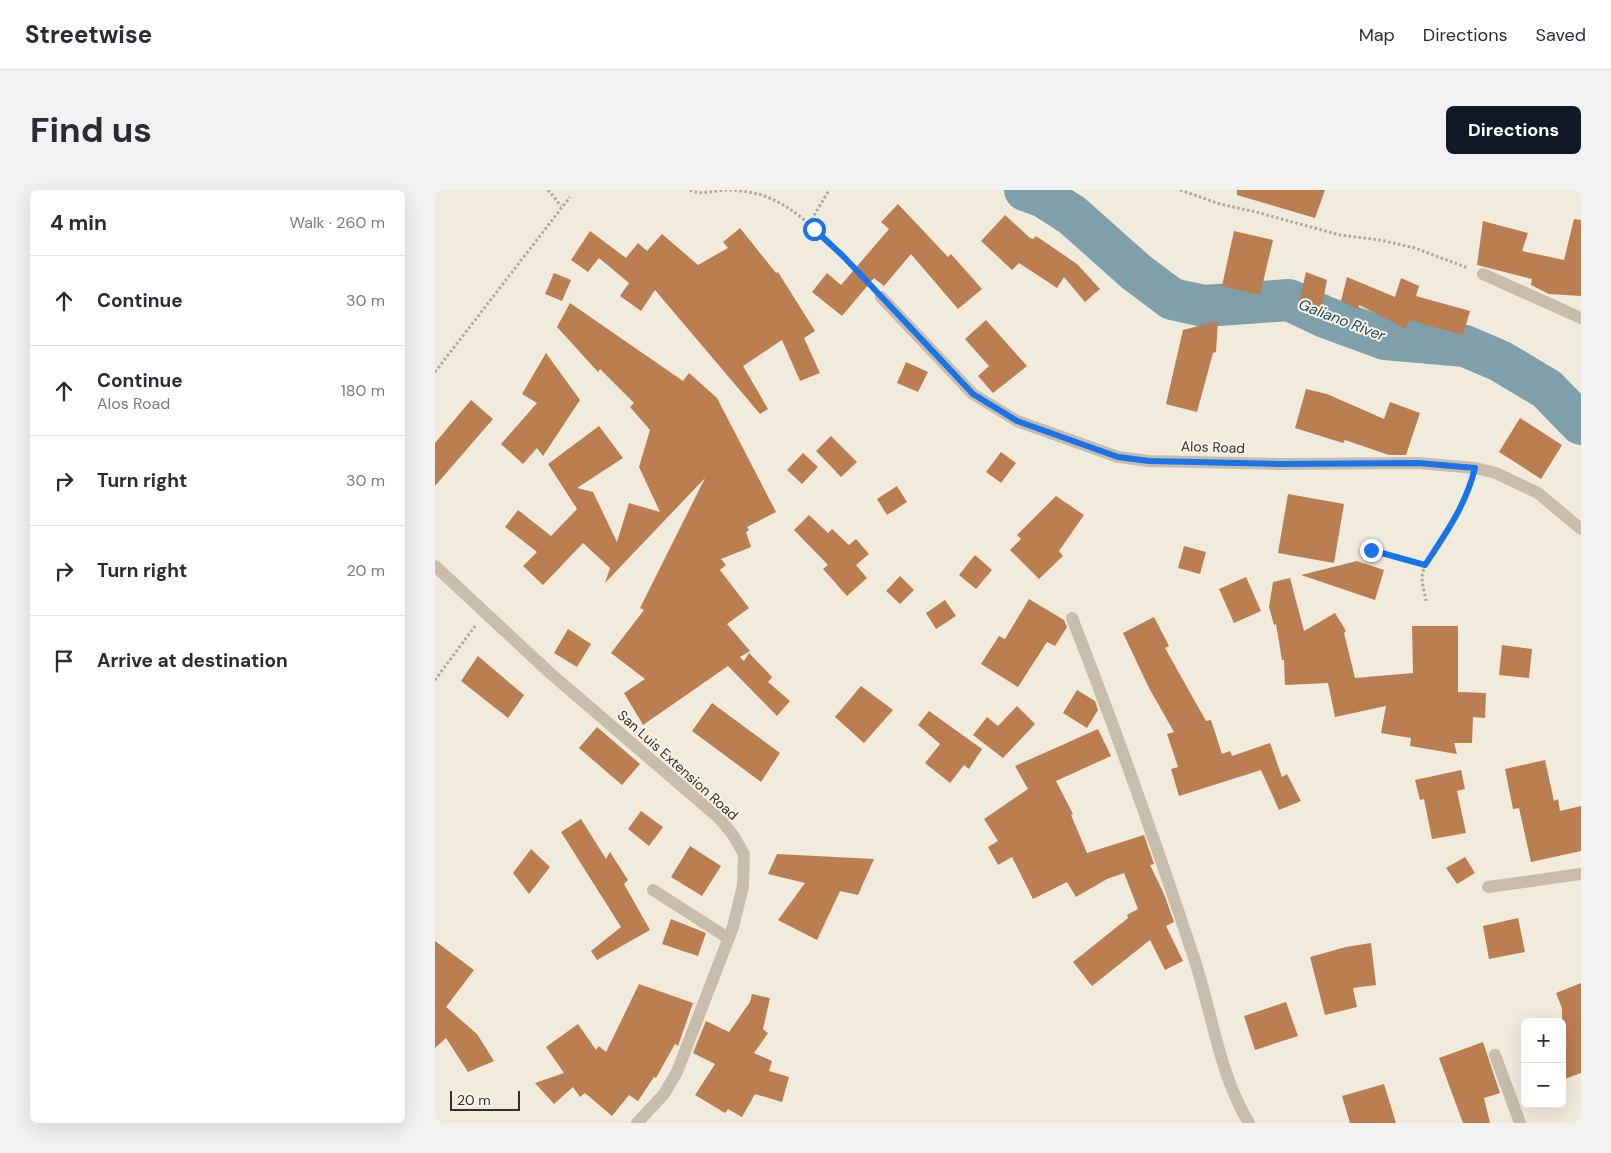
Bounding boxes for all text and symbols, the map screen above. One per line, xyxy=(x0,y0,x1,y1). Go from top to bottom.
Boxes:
text: Streetwise xyxy=(25,19,152,50)
text: Map xyxy=(1359,23,1395,47)
text: Directions xyxy=(1423,23,1508,47)
text: Saved xyxy=(1536,23,1586,47)
button: Directions xyxy=(1446,106,1581,154)
text: Find us xyxy=(30,107,152,153)
text: 4 min xyxy=(50,209,107,237)
text: Walk · 260 m xyxy=(290,212,385,233)
route start xyxy=(803,218,826,241)
icon: ahead xyxy=(50,287,78,315)
text: Continue xyxy=(97,288,183,313)
text: 30 m xyxy=(346,290,385,311)
water label: Galiano River xyxy=(1296,294,1389,346)
text: Continue xyxy=(97,368,183,393)
icon: ahead xyxy=(50,377,78,405)
text: 180 m xyxy=(341,380,385,401)
text: Alos Road xyxy=(97,393,170,414)
street label: Alos Road xyxy=(1181,437,1245,457)
icon: right xyxy=(50,467,78,495)
text: Turn right xyxy=(97,468,187,493)
text: 30 m xyxy=(346,470,385,491)
route end xyxy=(1360,539,1383,562)
icon: right xyxy=(50,557,78,585)
text: Turn right xyxy=(97,558,187,583)
text: 20 m xyxy=(346,560,385,581)
icon: arrive xyxy=(50,647,78,675)
text: Arrive at destination xyxy=(97,648,288,673)
street label: San Luis Extension Road xyxy=(614,706,742,824)
map controls xyxy=(1521,1018,1566,1108)
button: + xyxy=(1521,1018,1566,1063)
button: − xyxy=(1521,1063,1566,1108)
scale bar xyxy=(450,1088,520,1111)
text: 20 m xyxy=(457,1091,491,1109)

